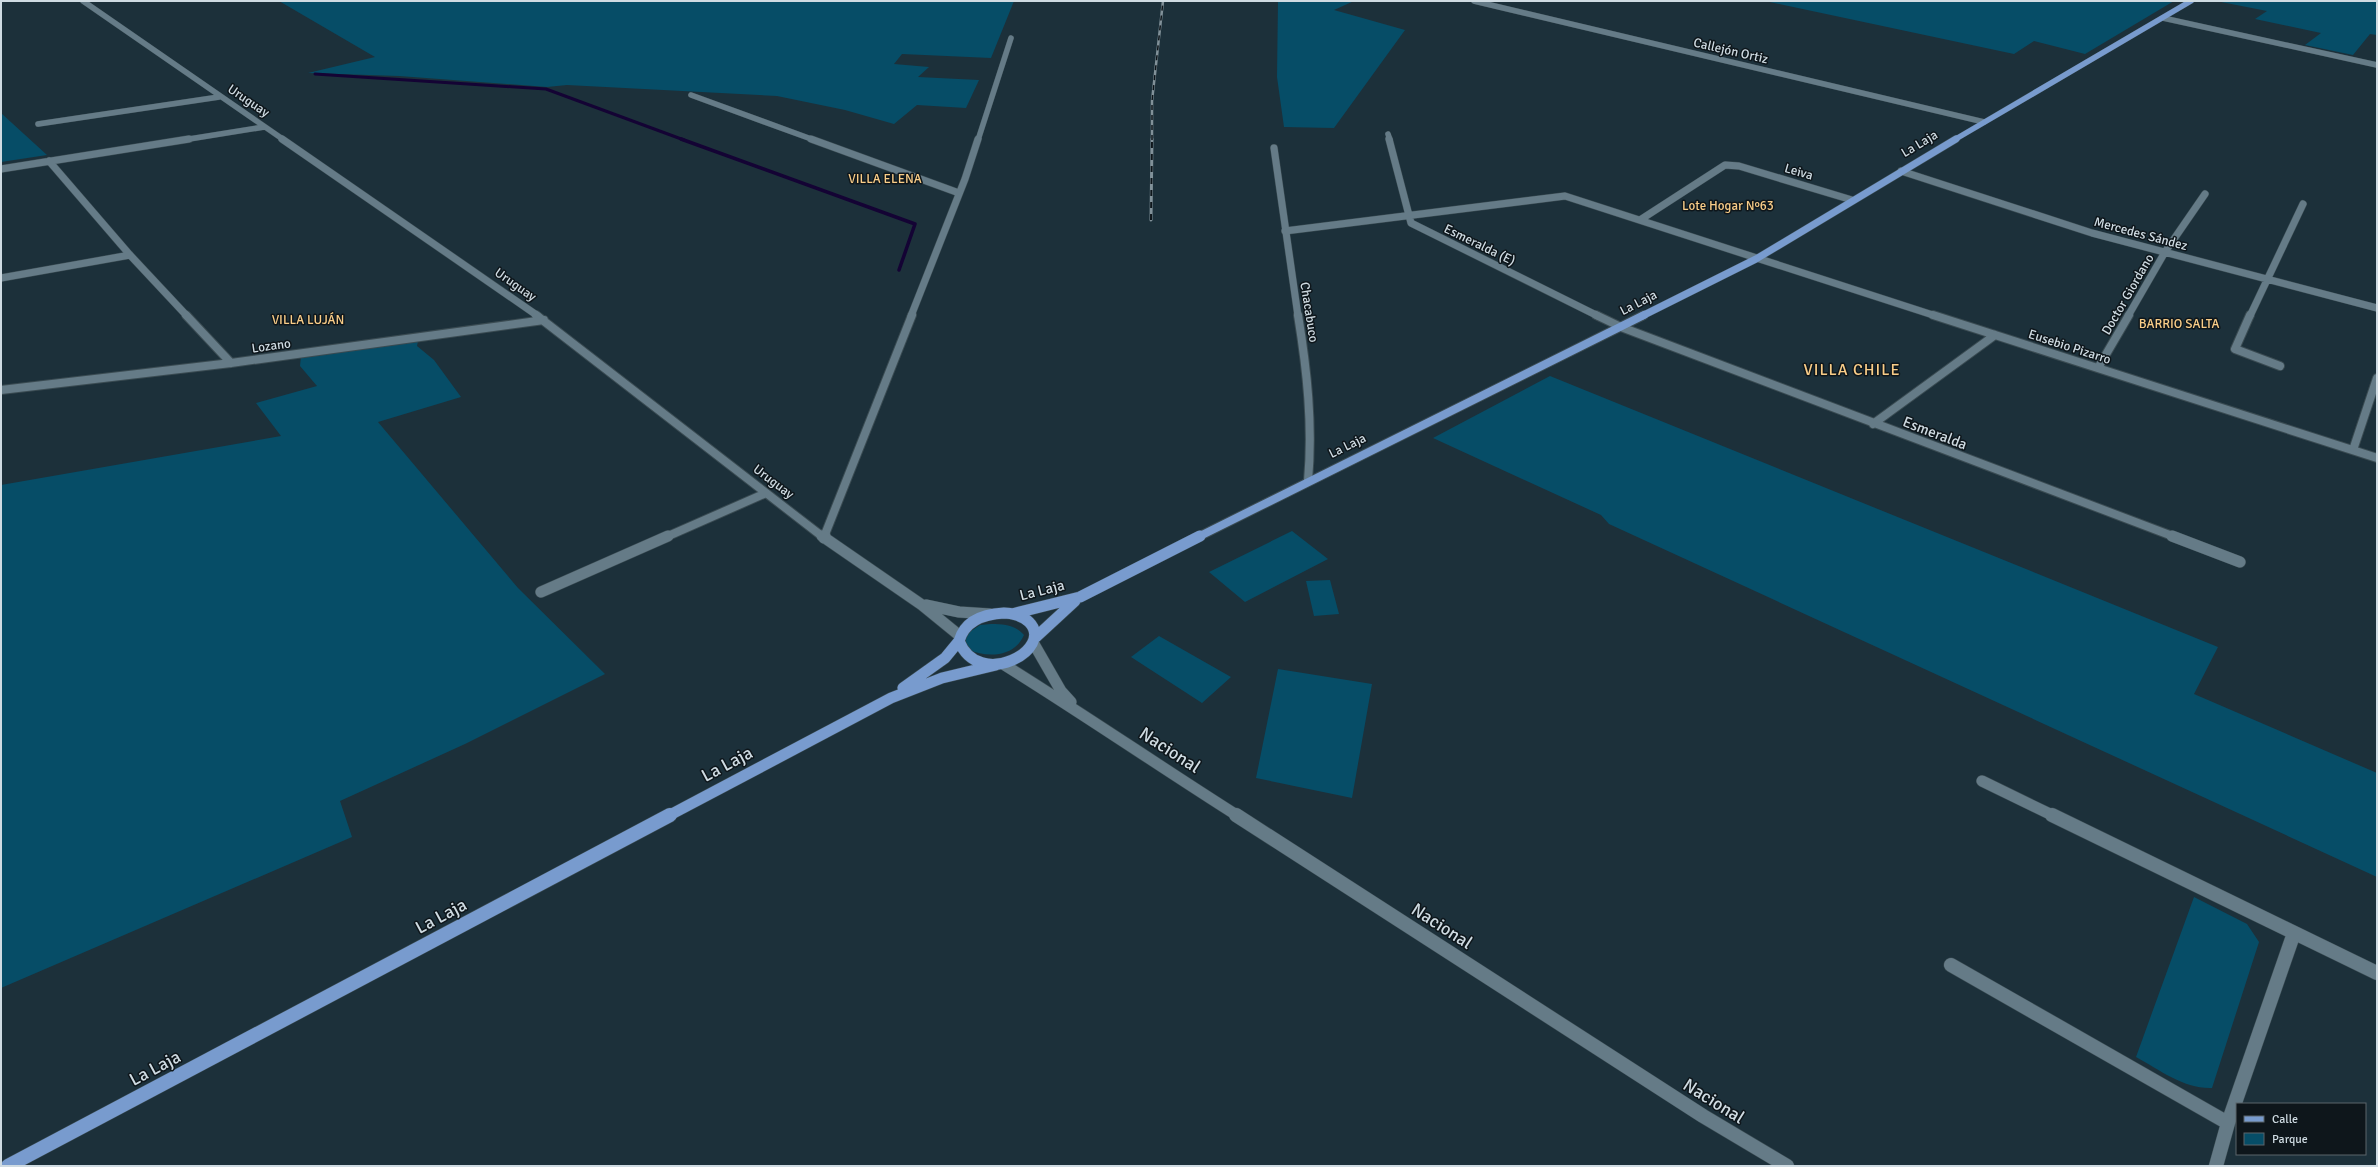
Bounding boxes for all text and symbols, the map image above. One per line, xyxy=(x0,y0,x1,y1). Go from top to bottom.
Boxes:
street label: Callejón Ortiz xyxy=(1692,35,1770,67)
street label: Uruguay xyxy=(224,81,272,121)
street label: La Laja xyxy=(1898,127,1941,161)
street label: Leiva xyxy=(1783,160,1815,184)
district label: VILLA ELENA xyxy=(848,171,922,187)
district label: Lote Hogar Nº63 xyxy=(1682,198,1774,214)
street label: Mercedes Sández xyxy=(2092,214,2189,254)
street label: Esmeralda (E) xyxy=(1441,221,1518,269)
street label: Doctor Giordano xyxy=(2098,251,2158,338)
street label: Uruguay xyxy=(492,265,539,305)
street label: Chacabuco xyxy=(1296,281,1322,344)
street label: La Laja xyxy=(1617,287,1660,319)
district label: VILLA LUJÁN xyxy=(272,312,344,328)
district label: BARRIO SALTA xyxy=(2139,316,2219,332)
street label: Eusebio Pizarro xyxy=(2026,326,2113,368)
street label: Lozano xyxy=(251,335,292,357)
district label: VILLA CHILE xyxy=(1804,360,1900,380)
street label: Esmeralda xyxy=(1900,413,1970,453)
street label: La Laja xyxy=(1326,430,1369,462)
street label: Uruguay xyxy=(750,461,797,502)
street label: La Laja xyxy=(1018,576,1066,604)
street label: Nacional xyxy=(1135,722,1205,778)
street label: La Laja xyxy=(698,741,756,787)
street label: La Laja xyxy=(412,893,470,939)
street label: Nacional xyxy=(1407,898,1477,954)
street label: La Laja xyxy=(126,1045,184,1091)
street label: Nacional xyxy=(1679,1074,1749,1128)
legend xyxy=(2236,1103,2366,1155)
text: Calle xyxy=(2272,1112,2298,1127)
text: Parque xyxy=(2272,1132,2308,1147)

